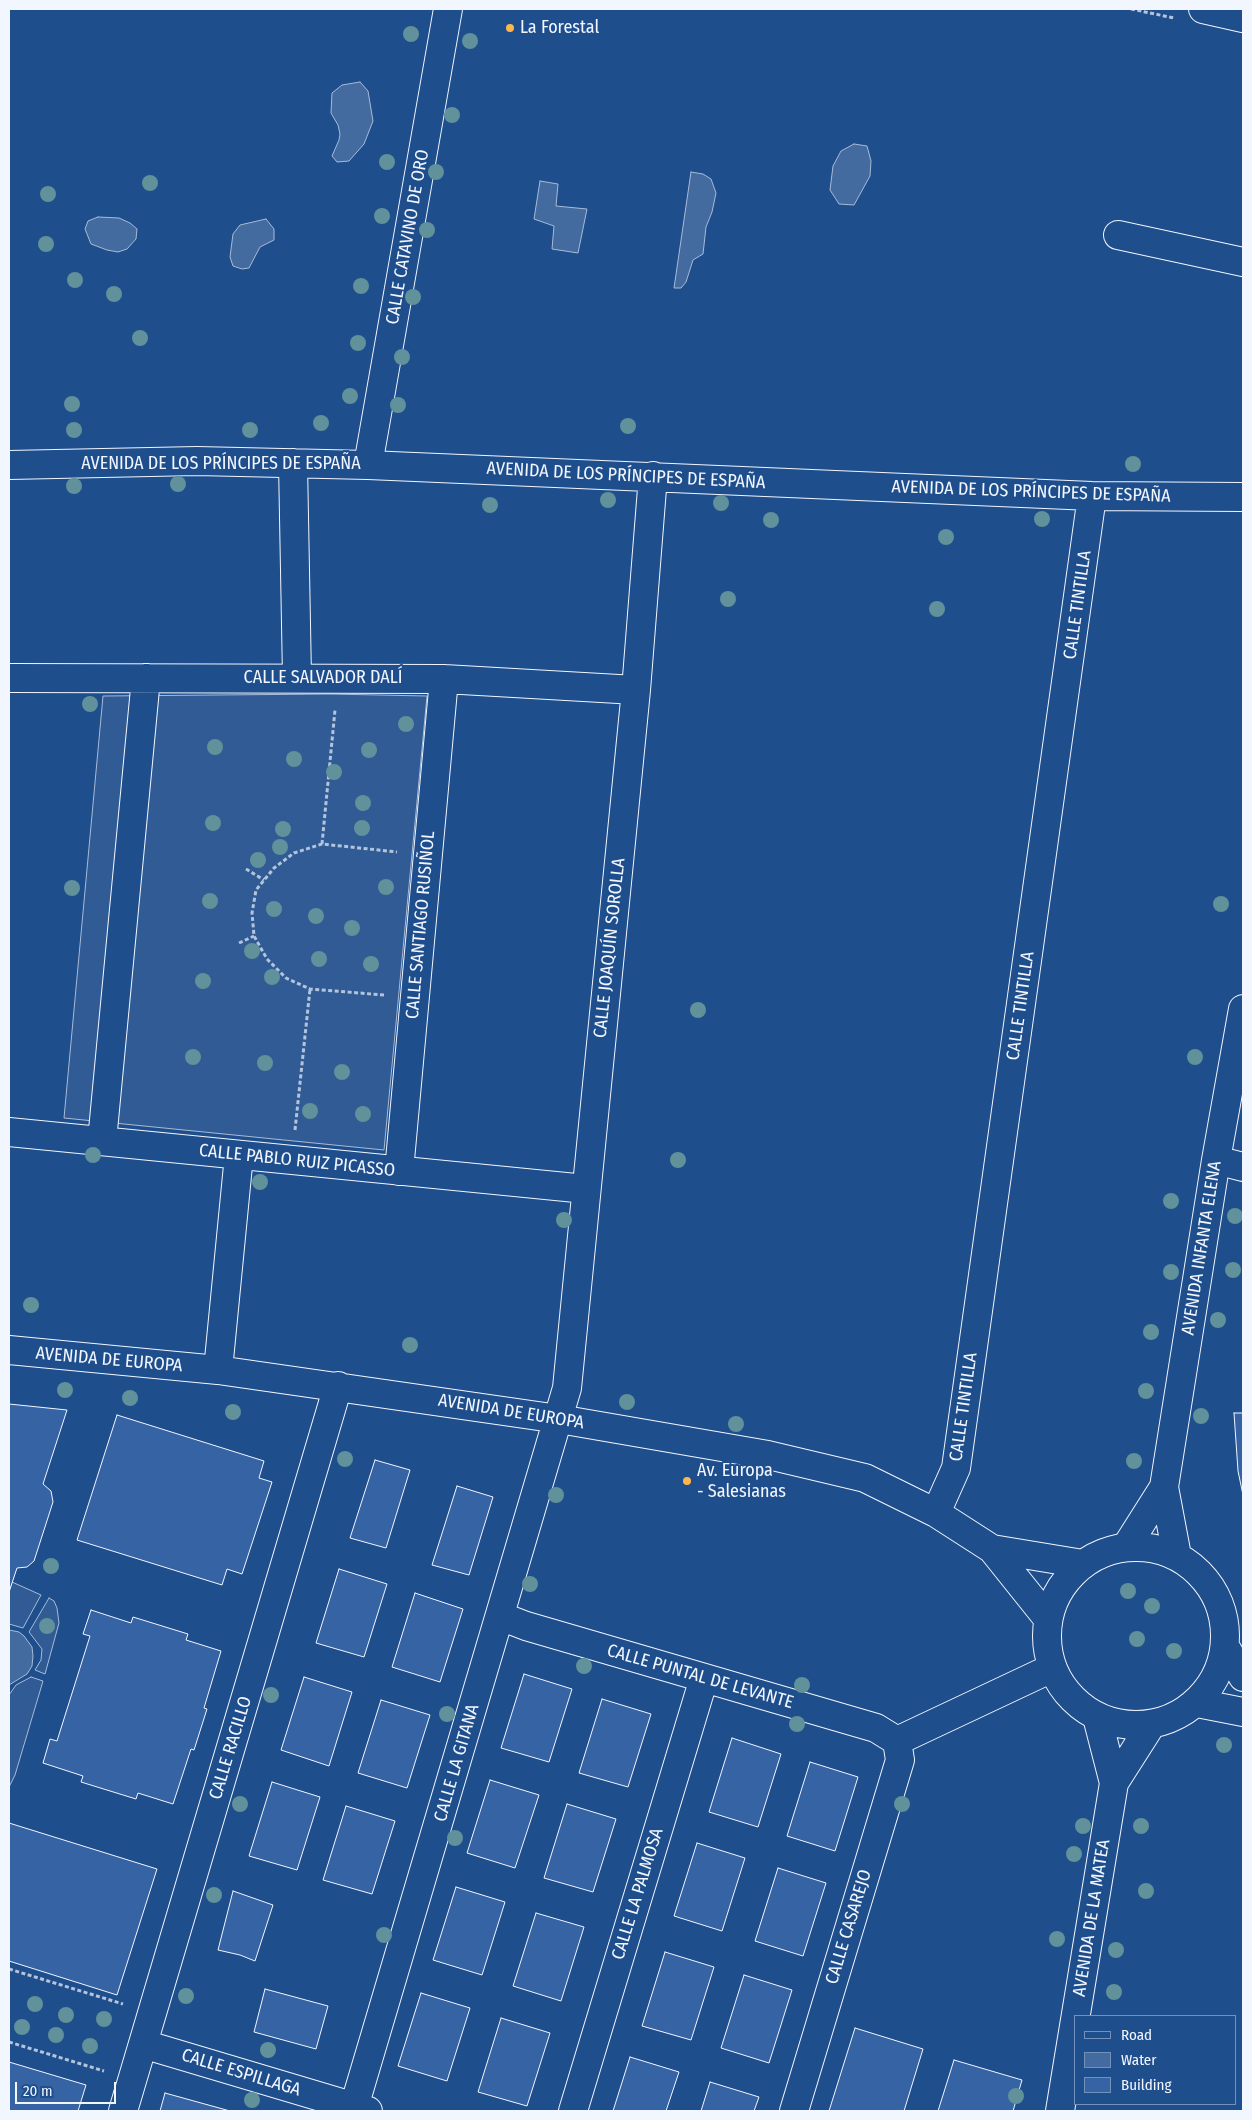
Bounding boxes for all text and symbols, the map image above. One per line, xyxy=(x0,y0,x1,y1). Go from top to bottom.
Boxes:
place label: La Forestal xyxy=(520,17,599,39)
marker: La Forestal xyxy=(504,22,516,34)
street label: CALLE CATAVINO DE ORO xyxy=(382,148,434,326)
street label: AVENIDA DE LOS PRÍNCIPES DE ESPAÑA xyxy=(81,453,361,475)
street label: AVENIDA DE LOS PRÍNCIPES DE ESPAÑA xyxy=(486,458,766,494)
street label: AVENIDA DE LOS PRÍNCIPES DE ESPAÑA xyxy=(891,476,1171,508)
street label: CALLE TINTILLA xyxy=(1060,549,1096,661)
street label: CALLE SALVADOR DALÍ xyxy=(244,667,402,689)
street label: CALLE SANTIAGO RUSIÑOL xyxy=(402,830,440,1020)
street label: CALLE JOAQUÍN SOROLLA xyxy=(590,857,630,1039)
street label: CALLE TINTILLA xyxy=(1003,950,1039,1062)
street label: CALLE PABLO RUIZ PICASSO xyxy=(198,1140,396,1182)
street label: AVENIDA INFANTA ELENA xyxy=(1178,1159,1226,1337)
street label: AVENIDA DE EUROPA xyxy=(35,1343,183,1377)
street label: CALLE TINTILLA xyxy=(946,1351,982,1463)
street label: AVENIDA DE EUROPA xyxy=(437,1390,585,1434)
place label: Av. Europa - Salesianas xyxy=(697,1460,786,1502)
marker: Av. Europa - Salesianas xyxy=(681,1475,693,1487)
street label: CALLE PUNTAL DE LEVANTE xyxy=(604,1640,796,1714)
street label: CALLE RACILLO xyxy=(205,1694,257,1802)
street label: CALLE LA GITANA xyxy=(430,1702,484,1824)
street label: CALLE LA PALMOSA xyxy=(608,1825,668,1963)
street label: AVENIDA DE LA MATEA xyxy=(1069,1838,1115,1998)
street label: CALLE CASAREJO xyxy=(821,1867,877,1987)
legend xyxy=(1074,2015,1237,2105)
text: Road xyxy=(1121,2026,1152,2044)
street label: CALLE ESPILLAGA xyxy=(179,2045,303,2101)
text: Water xyxy=(1121,2051,1156,2069)
scale bar xyxy=(18,2072,119,2104)
text: Building xyxy=(1121,2076,1172,2094)
text: 20 m xyxy=(23,2082,53,2100)

